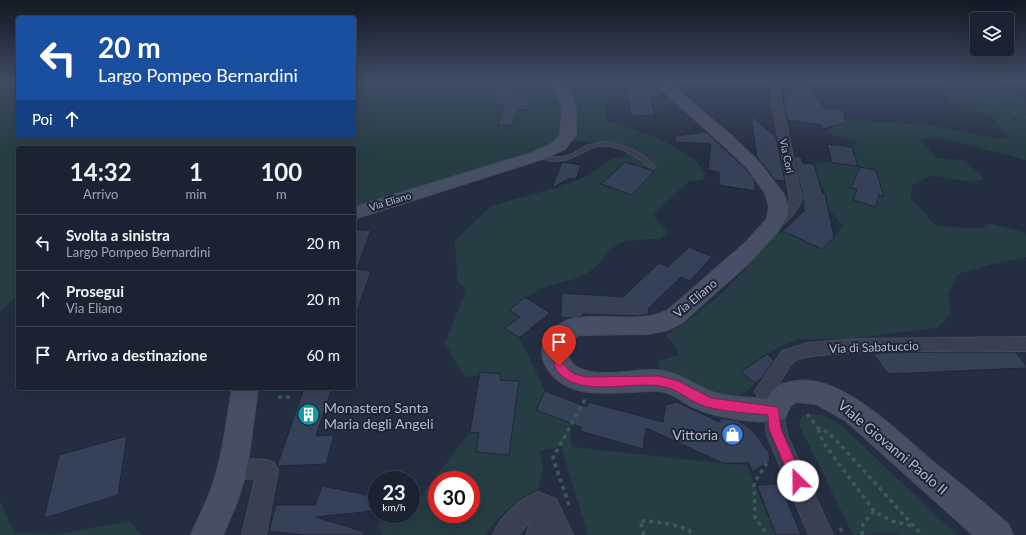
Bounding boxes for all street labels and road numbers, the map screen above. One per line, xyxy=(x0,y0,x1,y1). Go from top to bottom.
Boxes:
street label: Via Cori xyxy=(777,138,797,174)
street label: Via Eliano xyxy=(367,189,413,213)
street label: Via Eliano xyxy=(670,275,720,320)
street label: Via di Sabatuccio xyxy=(829,338,919,356)
street label: Viale Giovanni Paolo II xyxy=(835,396,951,498)

